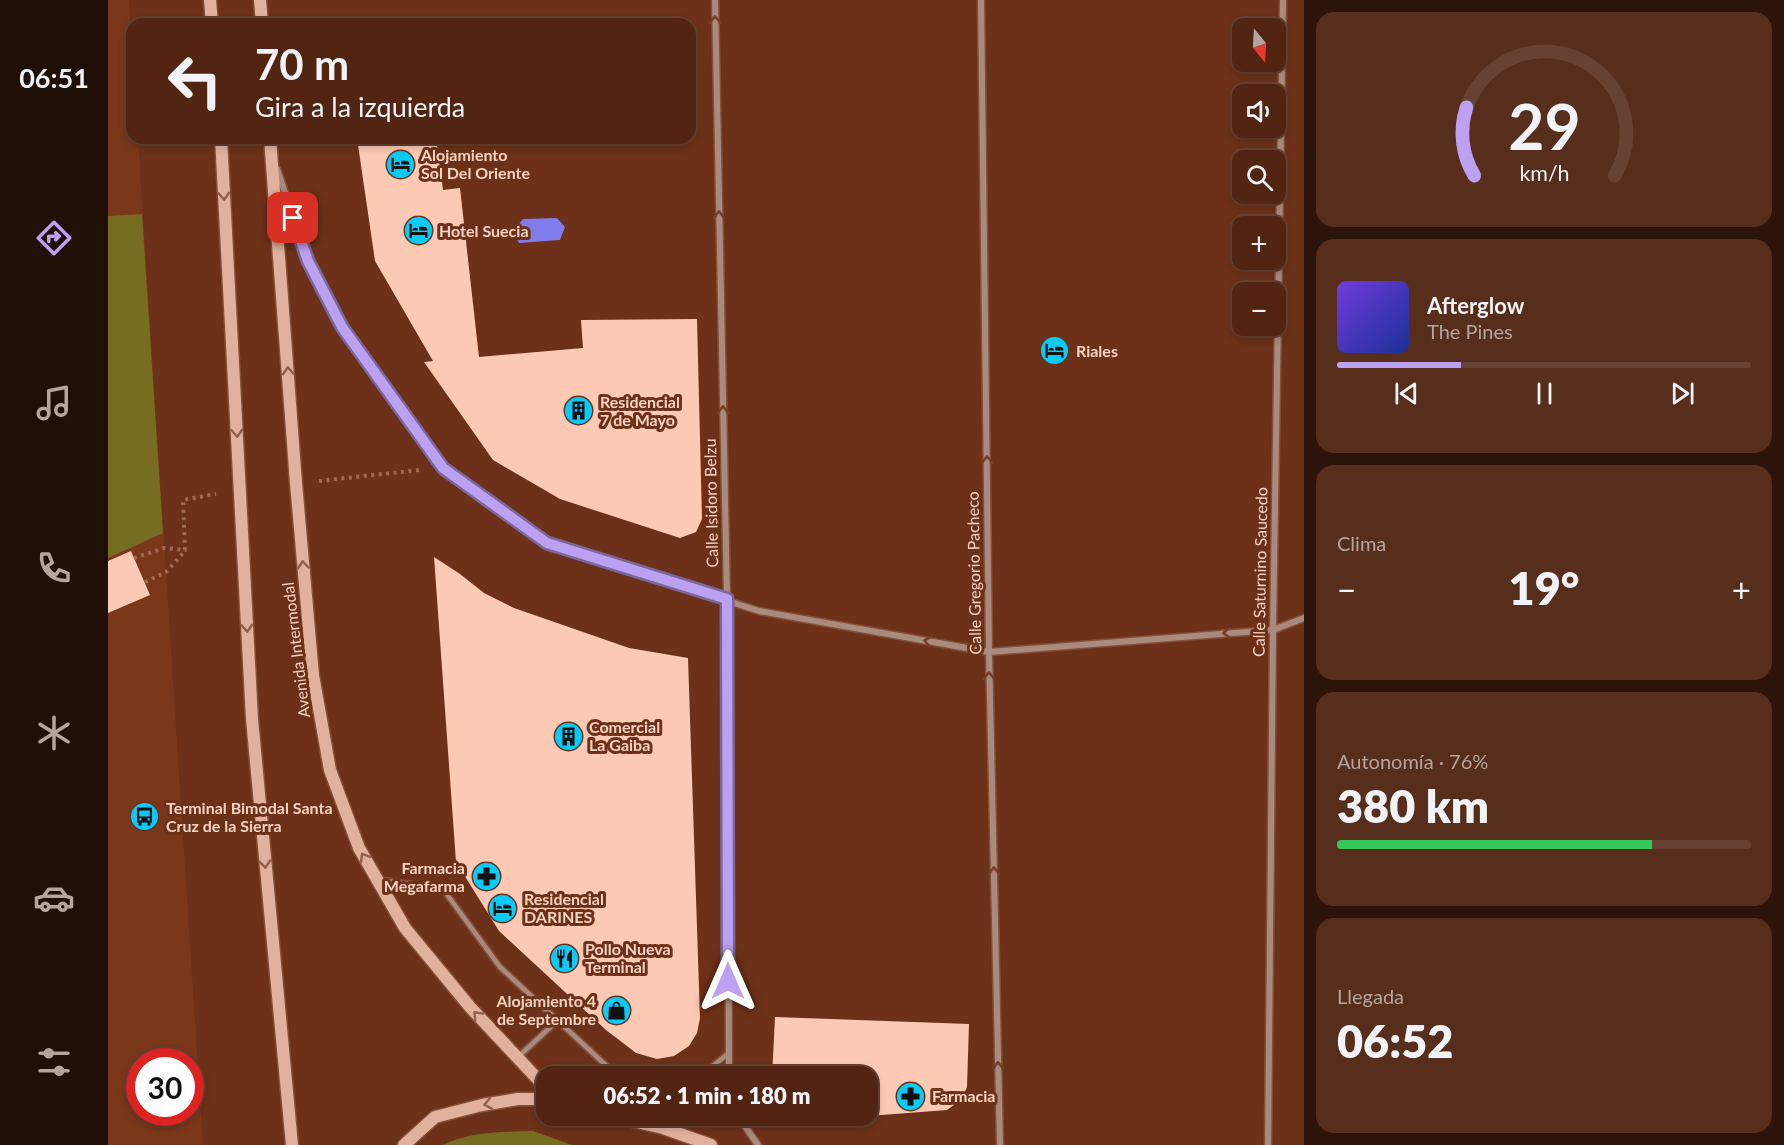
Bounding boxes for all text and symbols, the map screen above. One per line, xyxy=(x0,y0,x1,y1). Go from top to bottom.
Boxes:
one-way arrow xyxy=(709,15,722,24)
north arrow xyxy=(1232,18,1286,72)
map controls xyxy=(1232,18,1286,336)
text: 70 m xyxy=(255,39,349,89)
icon: left xyxy=(156,42,234,120)
text: 06:51 xyxy=(19,61,89,94)
button: sound xyxy=(1232,84,1286,138)
text: 29 xyxy=(1508,88,1580,163)
text: Gira a la izquierda xyxy=(255,90,465,123)
place label: Alojamiento Sol Del Oriente xyxy=(420,145,530,182)
hotel icon: Alojamiento Sol Del Oriente xyxy=(384,148,416,180)
button: search xyxy=(1232,150,1286,204)
text: km/h xyxy=(1519,161,1569,187)
one-way arrow xyxy=(218,192,231,201)
pin xyxy=(267,192,318,243)
icon: arrive xyxy=(276,201,309,234)
one-way arrow xyxy=(713,210,725,219)
hotel icon: Hotel Suecia xyxy=(402,215,434,247)
button: + xyxy=(1232,216,1286,270)
icon: directions xyxy=(33,217,75,259)
place label: Hotel Suecia xyxy=(439,221,529,240)
button: − xyxy=(1232,282,1286,336)
text: Afterglow xyxy=(1427,292,1524,319)
text: The Pines xyxy=(1427,319,1513,343)
hotel icon: Riales xyxy=(1039,335,1071,367)
place label: Riales xyxy=(1076,341,1118,360)
one-way arrow xyxy=(281,367,294,376)
icon: previous xyxy=(1390,377,1423,410)
icon: pause xyxy=(1528,377,1561,410)
icon: next xyxy=(1666,377,1699,410)
icon: music xyxy=(33,382,75,424)
place label: Residencial 7 de Mayo xyxy=(600,392,680,429)
building icon: Residencial 7 de Mayo xyxy=(563,395,595,427)
one-way arrow xyxy=(717,405,729,414)
one-way arrow xyxy=(231,429,244,438)
street label: Calle Isidoro Belzu xyxy=(700,438,721,568)
one-way arrow xyxy=(980,455,993,464)
street label: Calle Saturnino Saucedo xyxy=(1249,487,1270,657)
street label: Calle Gregorio Pacheco xyxy=(963,491,984,655)
text: Clima xyxy=(1337,531,1386,555)
icon: phone xyxy=(33,547,75,589)
one-way arrow xyxy=(297,561,310,570)
text: 19° xyxy=(1509,561,1579,615)
text: − xyxy=(1337,569,1356,609)
text: + xyxy=(1732,569,1751,609)
street label: Avenida Intermodal xyxy=(278,581,313,719)
one-way arrow xyxy=(241,623,254,632)
one-way arrow xyxy=(1222,627,1231,640)
one-way arrow xyxy=(924,635,934,648)
one-way arrow xyxy=(983,671,996,680)
icon: climate xyxy=(33,712,75,754)
place label: Comercial La Gaiba xyxy=(589,717,660,754)
building icon: Comercial La Gaiba xyxy=(552,720,584,752)
text: Autonomía · 76% xyxy=(1337,749,1488,773)
text: 380 km xyxy=(1337,779,1489,833)
place label: Terminal Bimodal Santa Cruz de la Sierra xyxy=(166,798,333,835)
bus stop icon: Terminal Bimodal Santa Cruz de la Sierra xyxy=(129,801,161,833)
one-way arrow xyxy=(360,853,372,863)
place label: Farmacia Megafarma xyxy=(384,858,465,895)
one-way arrow xyxy=(258,860,271,869)
pharmacy icon: Farmacia Megafarma xyxy=(470,861,502,893)
one-way arrow xyxy=(988,866,1000,875)
icon: car xyxy=(33,877,75,919)
place label: Residencial DARINES xyxy=(524,889,604,926)
hotel icon: Residencial DARINES xyxy=(487,892,519,924)
place label: Pollo Nueva Terminal xyxy=(585,939,671,976)
restaurant icon: Pollo Nueva Terminal xyxy=(548,942,580,974)
position arrow xyxy=(696,949,760,1013)
text: Llegada xyxy=(1337,984,1404,1008)
place label: Alojamiento 4 de Septembre xyxy=(495,991,596,1028)
shop icon: Alojamiento 4 de Septembre xyxy=(601,994,633,1026)
one-way arrow xyxy=(473,1011,484,1022)
text: 06:52 xyxy=(1337,1014,1453,1068)
icon: filters xyxy=(33,1041,75,1083)
speed limit sign: 30 xyxy=(126,1048,204,1126)
one-way arrow xyxy=(992,1061,1005,1070)
pharmacy icon: Farmacia xyxy=(895,1080,927,1112)
text: 06:52 · 1 min · 180 m xyxy=(604,1082,810,1109)
place label: Farmacia xyxy=(932,1086,995,1105)
one-way arrow xyxy=(483,1097,493,1110)

